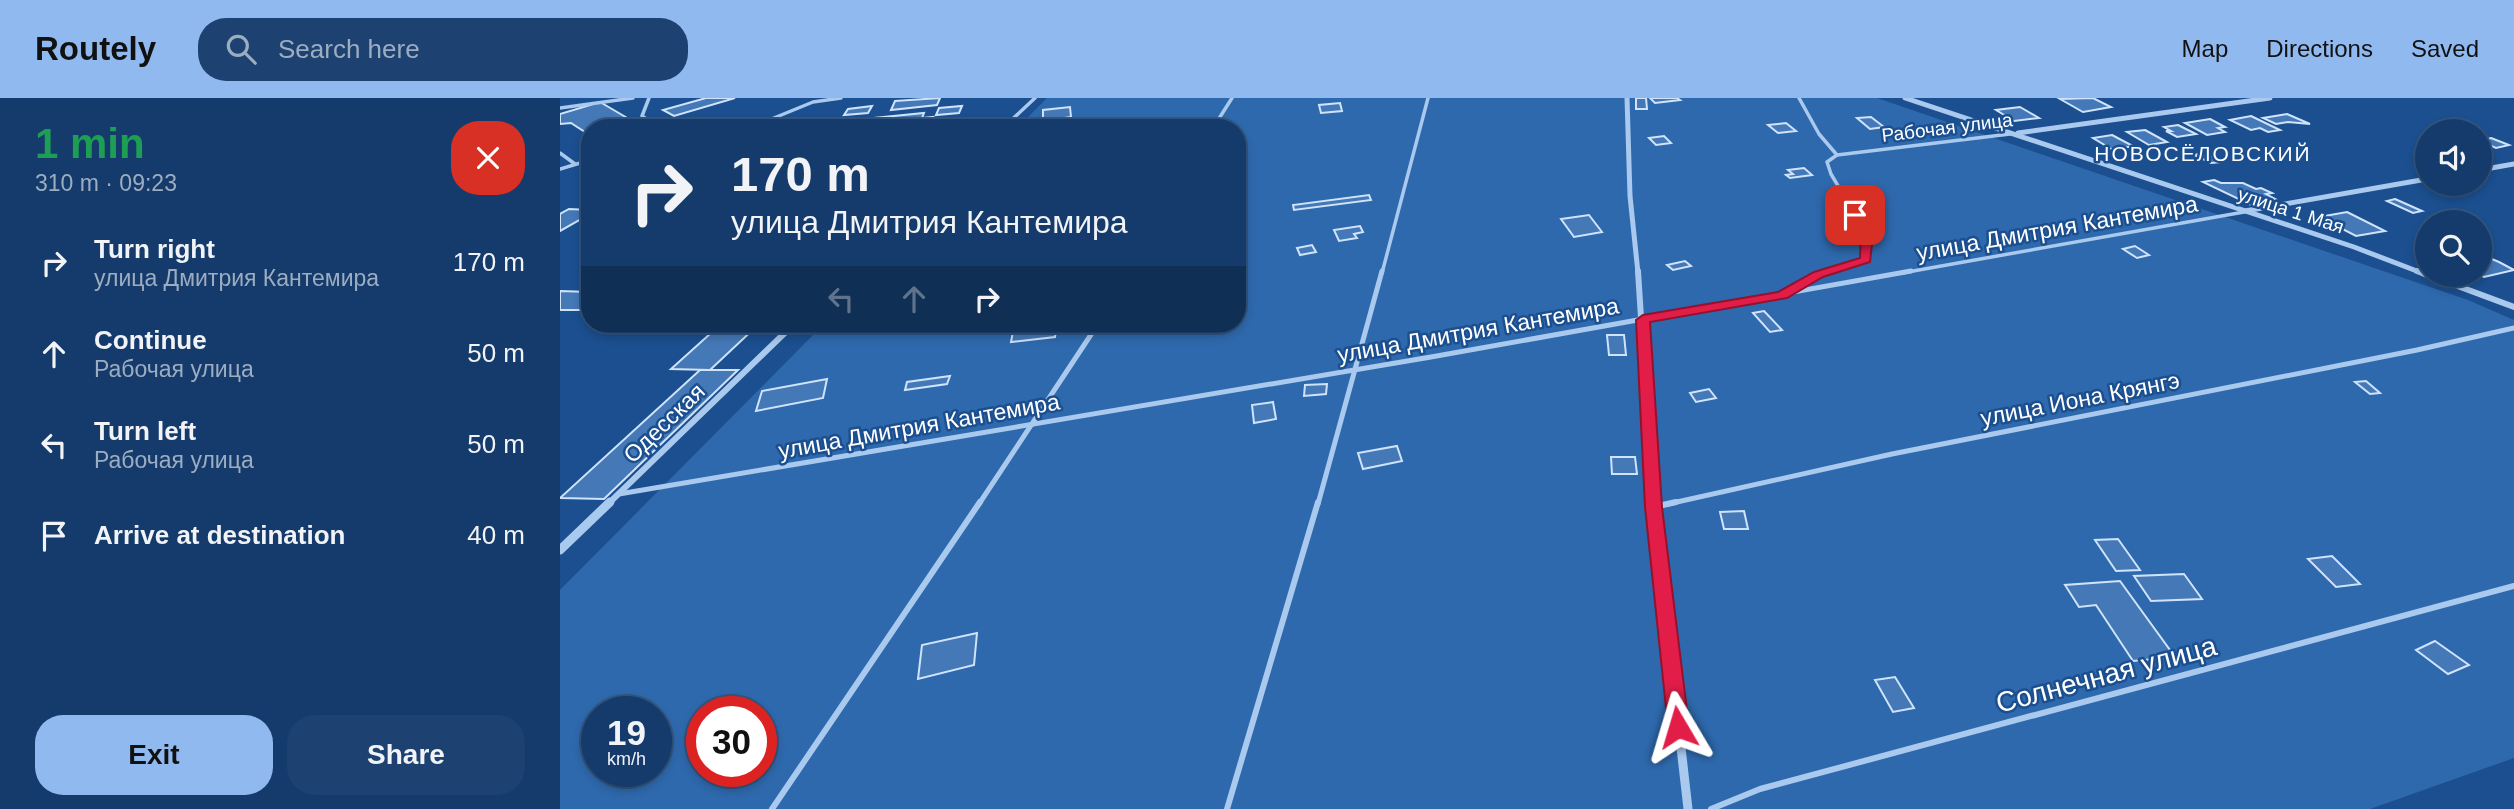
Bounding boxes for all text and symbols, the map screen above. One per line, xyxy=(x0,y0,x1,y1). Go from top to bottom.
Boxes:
search box xyxy=(198,18,688,81)
text: Routely xyxy=(35,30,156,67)
icon: search xyxy=(222,30,260,68)
text: Search here xyxy=(278,34,420,64)
text: Map xyxy=(2182,35,2228,62)
text: Directions xyxy=(2266,35,2373,62)
text: Saved xyxy=(2411,35,2479,62)
street label: Рабочая улица xyxy=(1880,109,2014,146)
map controls xyxy=(2415,119,2492,287)
button: sound xyxy=(2415,119,2492,196)
text: 1 min xyxy=(35,120,145,167)
button: close xyxy=(451,121,525,195)
district label: НОВОСЁЛОВСКИЙ xyxy=(2094,142,2312,165)
icon: right xyxy=(616,147,707,238)
text: 170 m xyxy=(731,147,870,201)
text: 310 m · 09:23 xyxy=(35,170,177,196)
street label: улица 1 Мая xyxy=(2235,183,2347,237)
pin xyxy=(1825,185,1885,245)
street label: улица Дмитрия Кантемира xyxy=(1914,190,2200,266)
icon: arrive xyxy=(1836,196,1874,234)
text: улица Дмитрия Кантемира xyxy=(731,204,1128,240)
button: search xyxy=(2415,210,2492,287)
text: Turn right xyxy=(94,234,215,264)
icon: right xyxy=(35,244,73,282)
text: 170 m xyxy=(453,247,525,277)
text: улица Дмитрия Кантемира xyxy=(94,265,379,291)
icon: left xyxy=(822,280,860,318)
icon: ahead xyxy=(895,280,933,318)
icon: right xyxy=(968,280,1006,318)
street label: улица Дмитрия Кантемира xyxy=(1335,292,1621,368)
text: Continue xyxy=(94,325,207,355)
icon: ahead xyxy=(35,335,73,373)
text: 50 m xyxy=(467,338,525,368)
text: Рабочая улица xyxy=(94,356,254,382)
street label: улица Иона Крянгэ xyxy=(1978,367,2182,431)
street label: Одесская xyxy=(618,378,710,468)
street label: улица Дмитрия Кантемира xyxy=(776,388,1062,464)
text: Turn left xyxy=(94,416,196,446)
icon: left xyxy=(35,426,73,464)
text: 50 m xyxy=(467,429,525,459)
text: Рабочая улица xyxy=(94,447,254,473)
icon: arrive xyxy=(35,517,73,555)
text: Arrive at destination xyxy=(94,520,345,550)
text: 40 m xyxy=(467,520,525,550)
street label: Солнечная улица xyxy=(1992,630,2220,719)
position arrow xyxy=(1641,690,1715,764)
speed limit sign: 30 xyxy=(686,696,777,787)
text: 19 xyxy=(607,713,646,752)
button: Exit xyxy=(35,715,273,795)
button: Share xyxy=(287,715,525,795)
text: km/h xyxy=(607,749,646,769)

